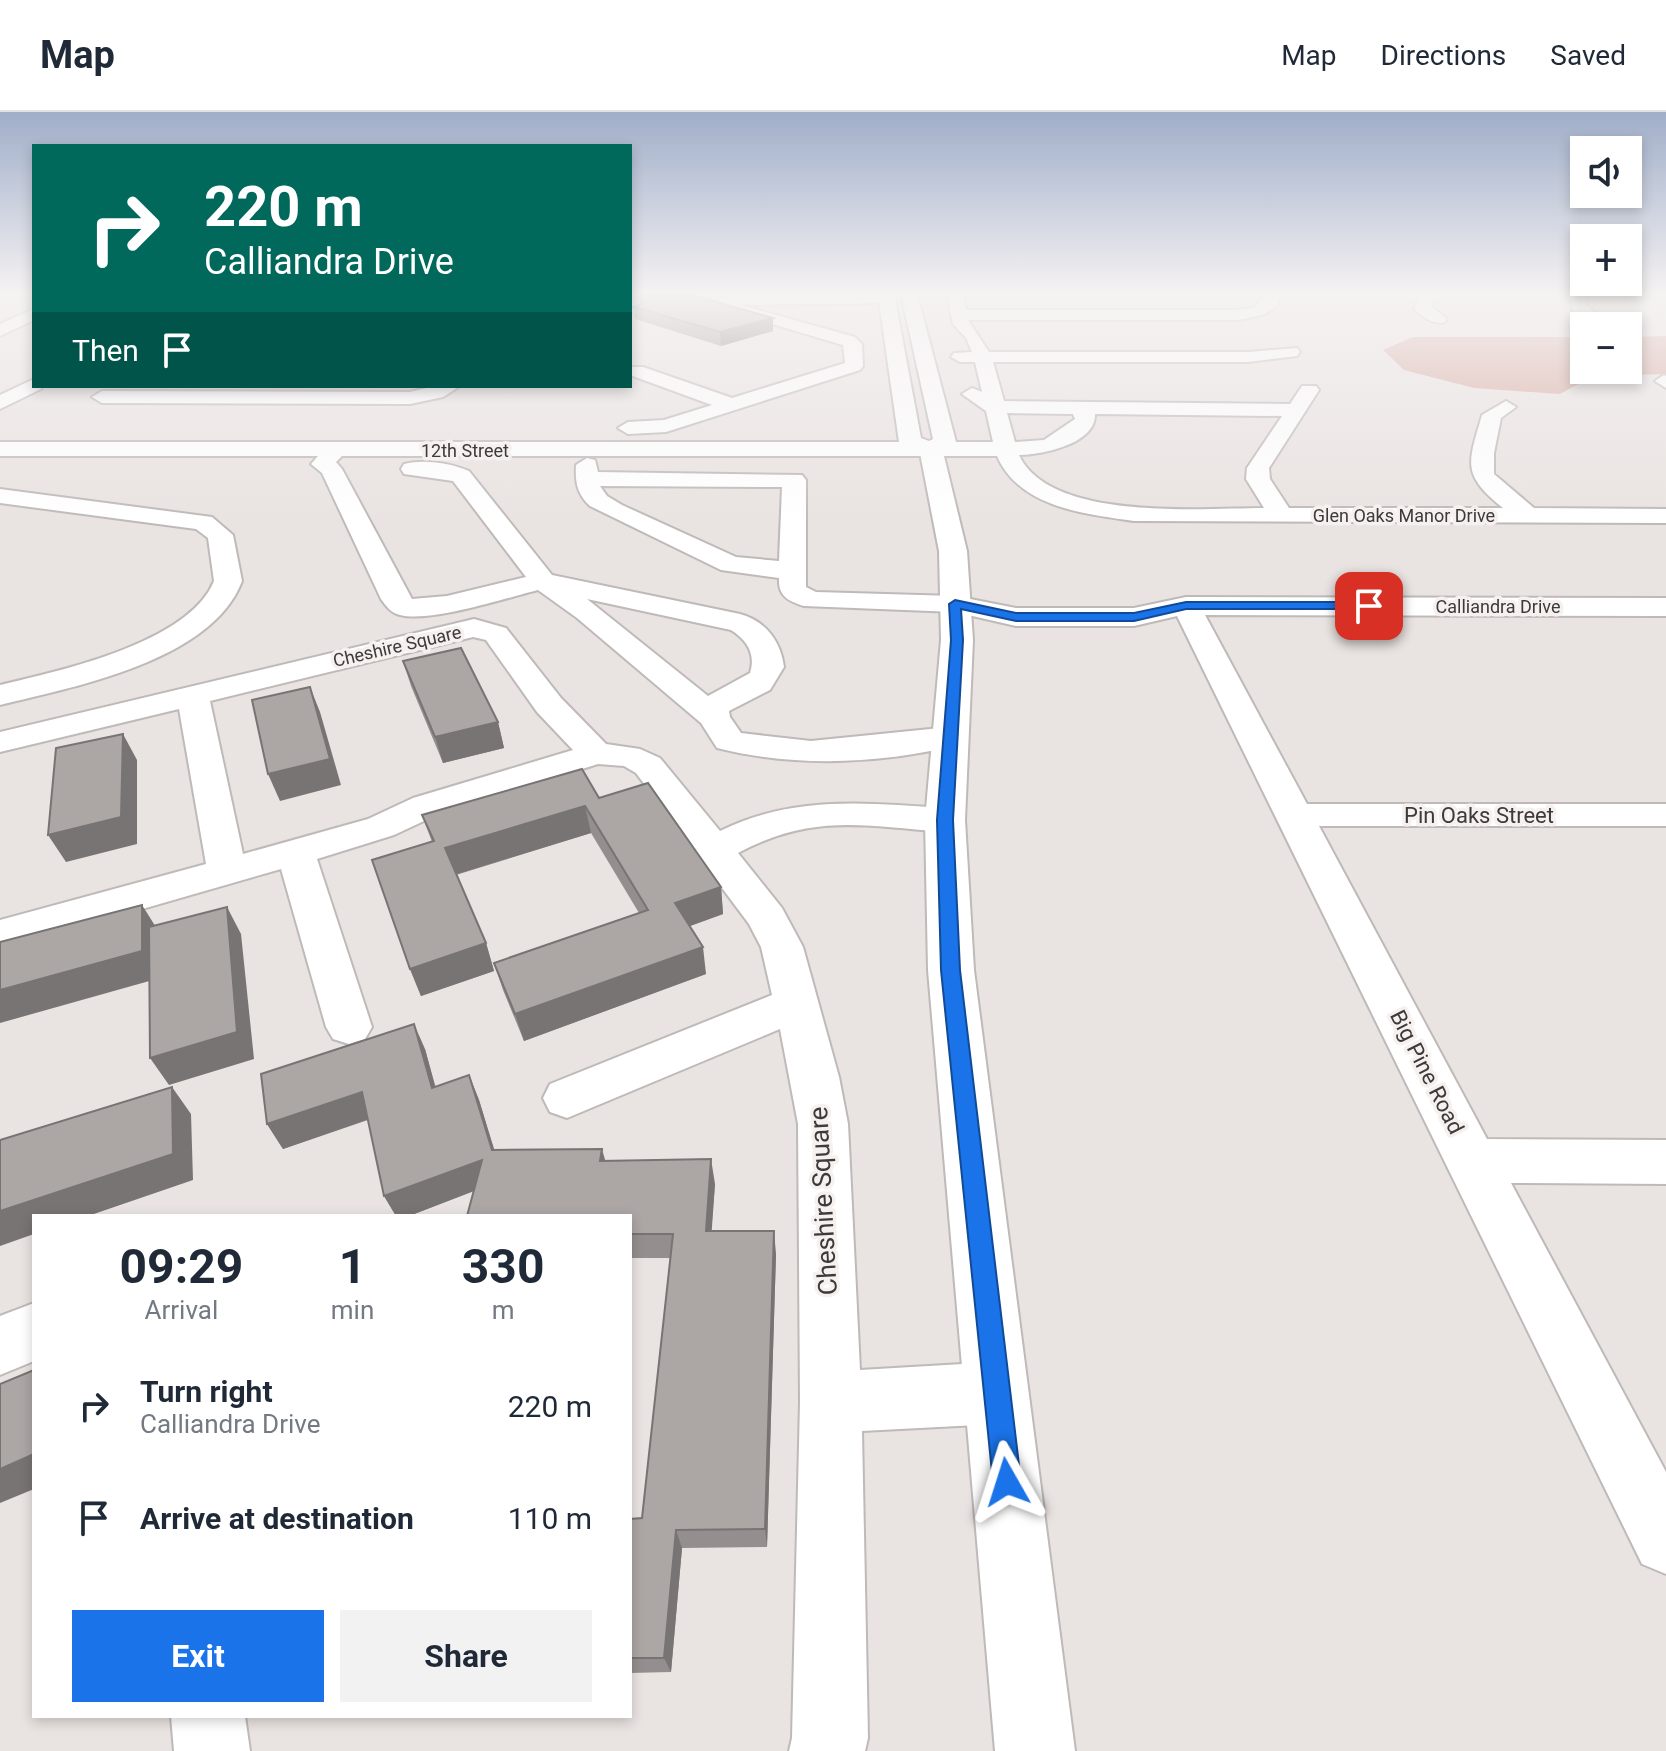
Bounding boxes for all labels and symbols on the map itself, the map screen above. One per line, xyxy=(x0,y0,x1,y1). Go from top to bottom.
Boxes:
street label: 12th Street xyxy=(421,440,509,461)
street label: Glen Oaks Manor Drive xyxy=(1313,505,1495,526)
pin xyxy=(1335,572,1403,640)
street label: Calliandra Drive xyxy=(1436,596,1560,617)
street label: Cheshire Square xyxy=(331,621,463,671)
street label: Pin Oaks Street xyxy=(1404,803,1554,828)
street label: Big Pine Road xyxy=(1385,1006,1469,1138)
street label: Cheshire Square xyxy=(803,1106,843,1296)
position arrow xyxy=(965,1440,1049,1524)

